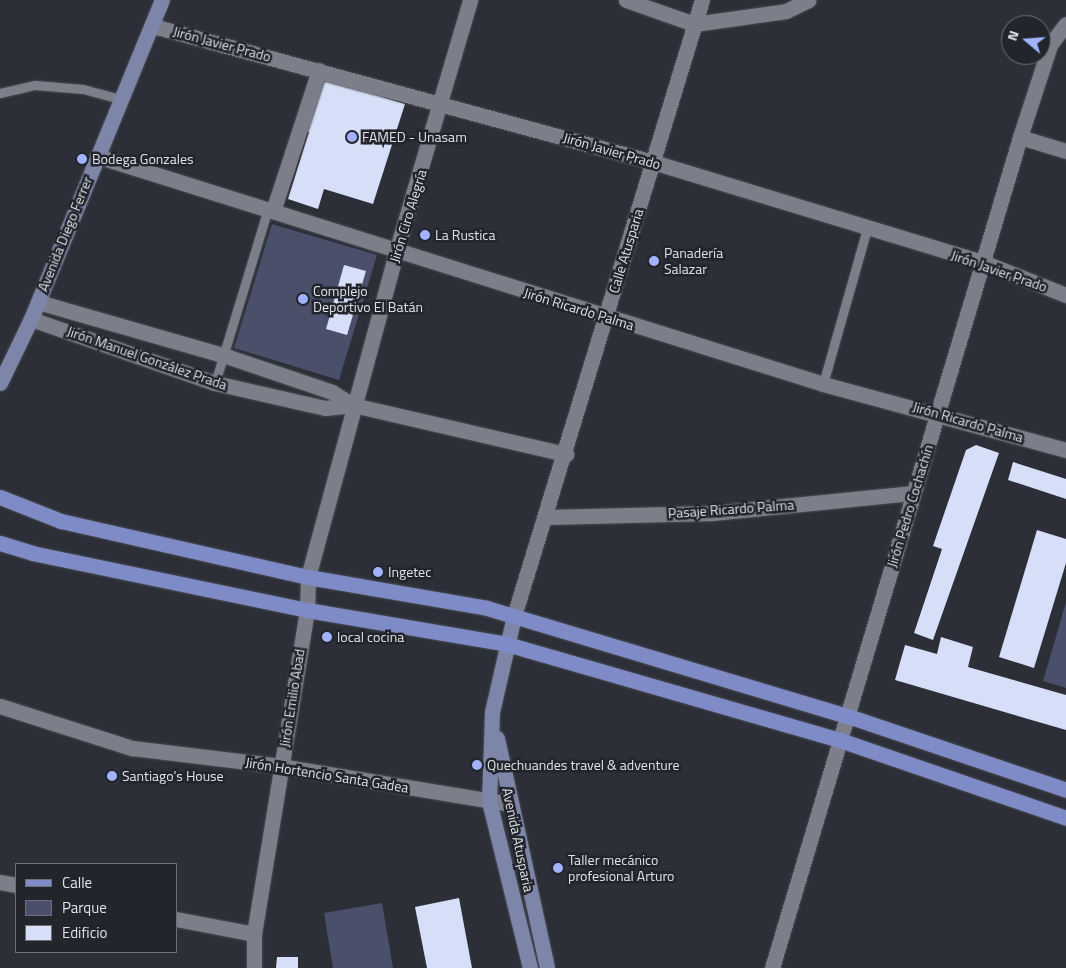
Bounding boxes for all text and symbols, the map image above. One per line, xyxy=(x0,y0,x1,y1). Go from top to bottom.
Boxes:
north arrow xyxy=(1001,15,1051,65)
street label: Jirón Javier Prado xyxy=(171,23,273,65)
text: N xyxy=(1001,28,1024,43)
place label: FAMED - Unasam xyxy=(362,129,467,145)
street label: Jirón Javier Prado xyxy=(561,129,663,173)
marker: FAMED - Unasam xyxy=(346,131,358,143)
place label: Bodega Gonzales xyxy=(92,151,194,167)
marker: Bodega Gonzales xyxy=(76,153,88,165)
street label: Jirón Ciro Alegría xyxy=(386,167,430,265)
street label: Avenida Diego Ferrer xyxy=(34,174,96,294)
street label: Calle Atusparia xyxy=(605,207,647,295)
place label: La Rustica xyxy=(435,227,495,243)
marker: La Rustica xyxy=(419,229,431,241)
place label: Panadería Salazar xyxy=(664,245,723,278)
street label: Jirón Javier Prado xyxy=(949,247,1049,295)
marker: Panadería Salazar xyxy=(648,255,660,267)
place label: Complejo Deportivo El Batán xyxy=(313,283,423,316)
street label: Jirón Ricardo Palma xyxy=(522,284,636,334)
marker: Complejo Deportivo El Batán xyxy=(297,293,309,305)
street label: Jirón Manuel González Prada xyxy=(65,323,229,393)
street label: Jirón Ricardo Palma xyxy=(911,398,1025,446)
street label: Jirón Pedro Cochachín xyxy=(883,443,937,569)
street label: Pasaje Ricardo Palma xyxy=(667,496,795,522)
place label: Ingetec xyxy=(388,564,431,580)
marker: Ingetec xyxy=(372,566,384,578)
place label: local cocina xyxy=(337,629,404,645)
marker: local cocina xyxy=(321,631,333,643)
street label: Jirón Emilio Abad xyxy=(276,648,308,748)
street label: Jirón Hortencio Santa Gadea xyxy=(244,754,410,796)
place label: Quechuandes travel & adventure xyxy=(487,757,679,773)
marker: Quechuandes travel & adventure xyxy=(471,759,483,771)
place label: Santiago's House xyxy=(122,768,224,784)
marker: Santiago's House xyxy=(106,770,118,782)
street label: Avenida Atusparia xyxy=(499,786,537,894)
place label: Taller mecánico profesional Arturo xyxy=(568,852,674,884)
marker: Taller mecánico profesional Arturo xyxy=(552,862,564,874)
legend xyxy=(15,863,178,953)
text: Calle xyxy=(62,871,92,894)
text: Parque xyxy=(62,896,107,919)
text: Edificio xyxy=(62,921,107,944)

